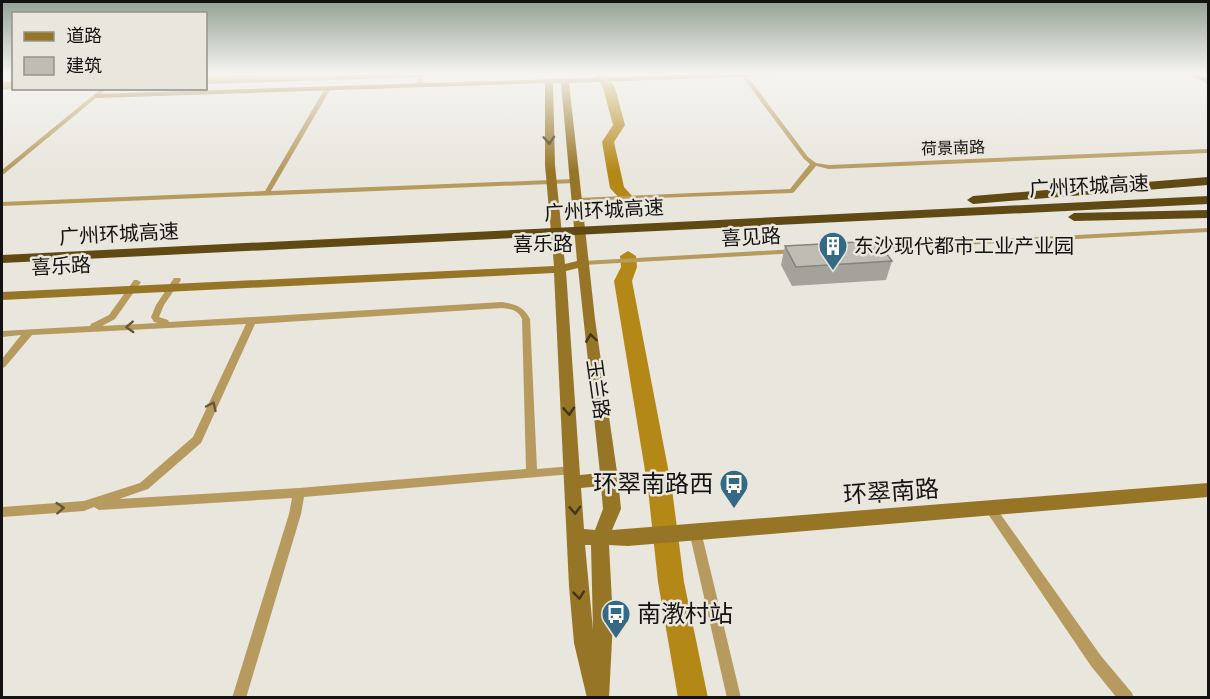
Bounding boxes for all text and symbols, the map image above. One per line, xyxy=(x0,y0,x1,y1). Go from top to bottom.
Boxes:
legend xyxy=(12,12,207,90)
text: 道路 xyxy=(66,25,102,47)
text: 建筑 xyxy=(66,55,102,77)
one-way arrow xyxy=(543,135,556,144)
street label: 荷景南路 xyxy=(921,137,985,159)
street label: 广州环城高速 xyxy=(1028,171,1150,201)
street label: 广州环城高速 xyxy=(543,195,665,225)
street label: 广州环城高速 xyxy=(58,219,180,249)
street label: 喜见路 xyxy=(720,223,782,251)
building icon: 东沙现代都市工业产业园 xyxy=(817,230,849,272)
street label: 喜乐路 xyxy=(513,232,573,256)
place label: 东沙现代都市工业产业园 xyxy=(854,234,1074,258)
street label: 喜乐路 xyxy=(30,252,92,280)
one-way arrow xyxy=(126,320,135,333)
one-way arrow xyxy=(586,333,598,343)
street label: 玉兰路 xyxy=(582,358,614,420)
one-way arrow xyxy=(205,402,217,413)
one-way arrow xyxy=(562,407,575,416)
bus stop icon: 环翠南路西 xyxy=(718,468,750,510)
place label: 环翠南路西 xyxy=(593,470,713,498)
street label: 环翠南路 xyxy=(842,475,940,509)
one-way arrow xyxy=(55,502,64,515)
one-way arrow xyxy=(568,505,581,514)
one-way arrow xyxy=(572,591,585,600)
bus stop icon: 南漖村站 xyxy=(600,598,632,640)
place label: 南漖村站 xyxy=(637,600,733,628)

